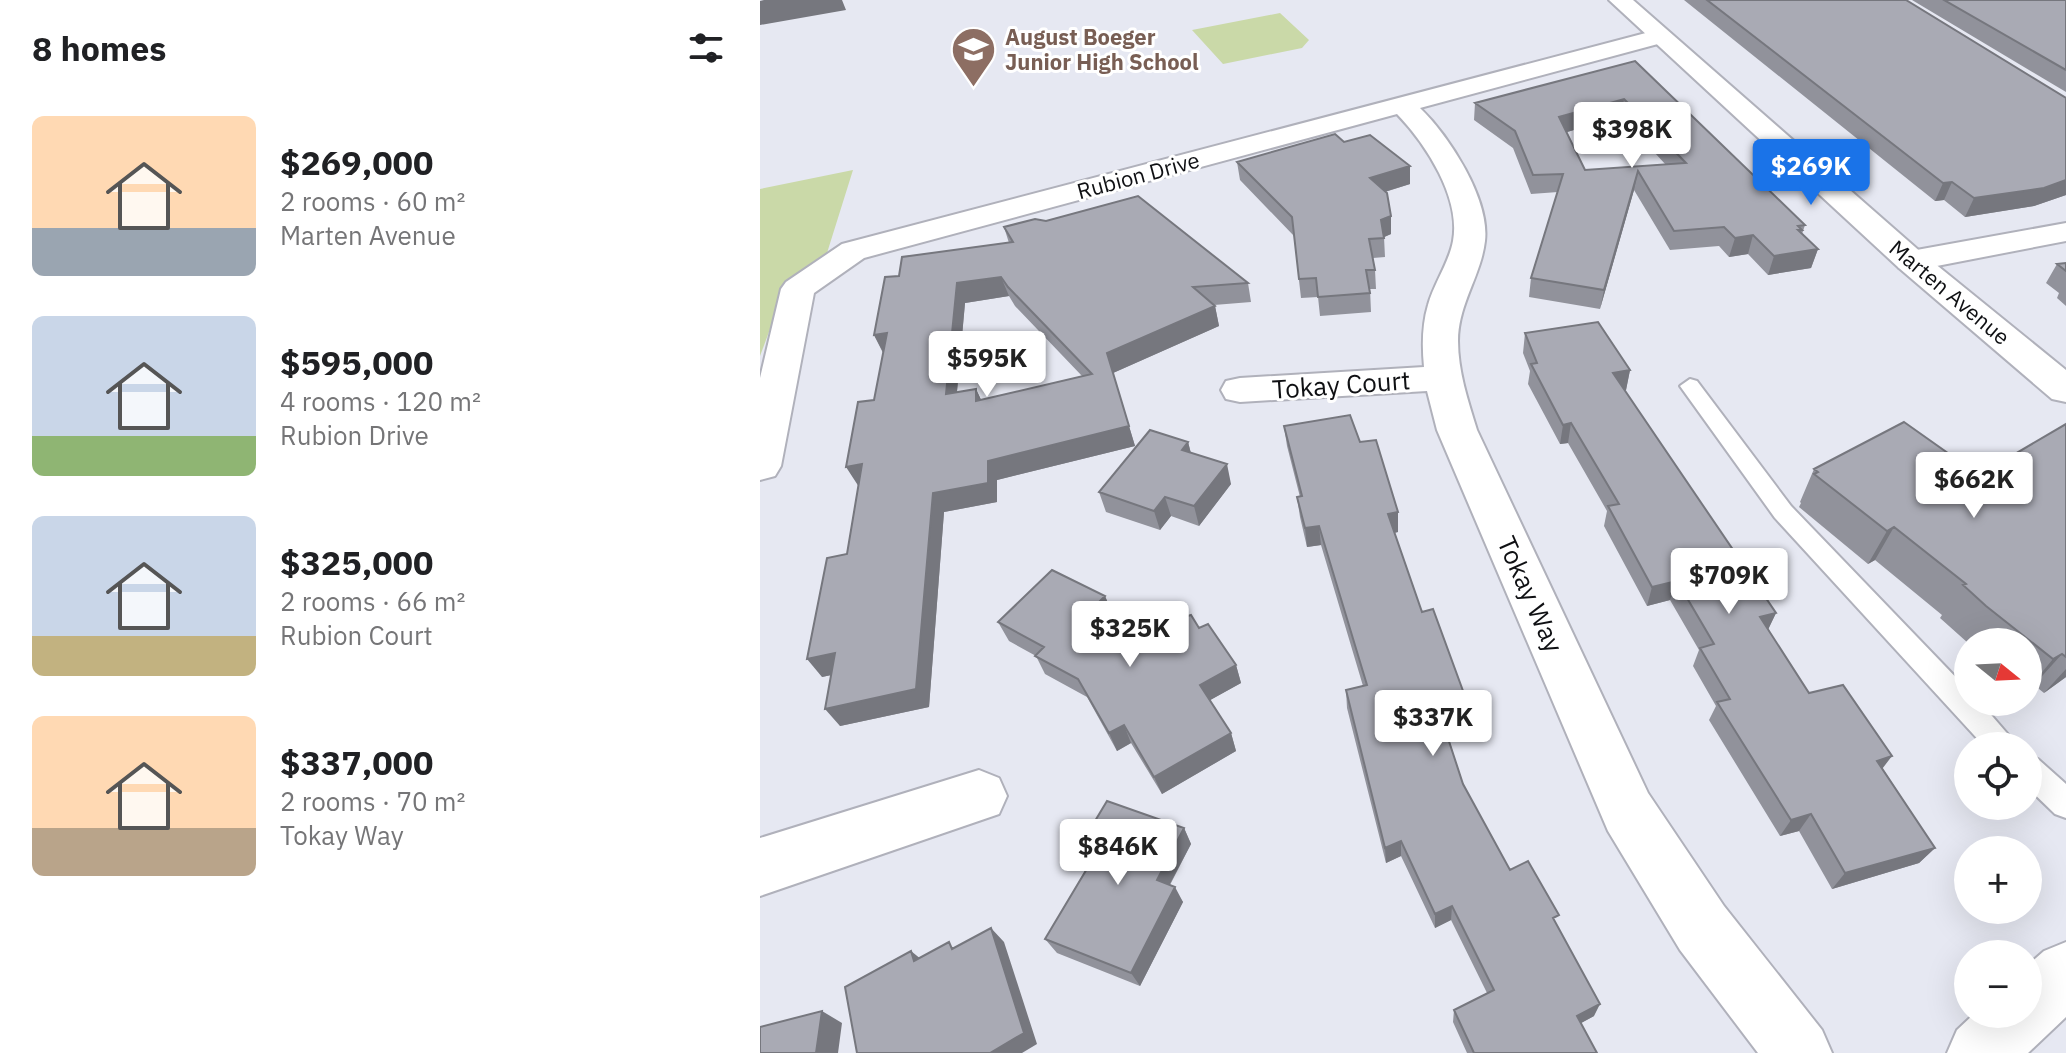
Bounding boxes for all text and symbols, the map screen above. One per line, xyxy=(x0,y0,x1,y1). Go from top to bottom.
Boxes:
place label: August Boeger Junior High School xyxy=(1005,22,1199,76)
school or university icon: August Boeger Junior High School xyxy=(950,25,998,88)
text: 8 homes xyxy=(32,26,167,70)
icon: filters xyxy=(684,26,728,70)
pin: $398K xyxy=(1576,102,1688,170)
text: $398K xyxy=(1592,111,1672,145)
pin: $269K xyxy=(1755,139,1867,207)
text: $269,000 xyxy=(280,140,433,184)
street label: Rubion Drive xyxy=(1073,145,1203,205)
icon: home xyxy=(96,148,192,244)
text: $269K xyxy=(1771,148,1851,182)
text: 2 rooms · 60 m² xyxy=(280,184,465,218)
text: Marten Avenue xyxy=(280,218,456,252)
street label: Marten Avenue xyxy=(1884,233,2016,351)
pin: $595K xyxy=(931,331,1043,399)
text: $595,000 xyxy=(280,340,433,384)
text: $595K xyxy=(947,340,1027,374)
icon: home xyxy=(96,348,192,444)
street label: Tokay Court xyxy=(1271,362,1411,406)
text: 4 rooms · 120 m² xyxy=(280,384,481,418)
text: Rubion Drive xyxy=(280,418,429,452)
pin: $662K xyxy=(1918,452,2030,520)
text: $662K xyxy=(1934,461,2014,495)
street label: Tokay Way xyxy=(1490,531,1572,657)
text: $325,000 xyxy=(280,540,433,584)
icon: home xyxy=(96,548,192,644)
pin: $709K xyxy=(1673,548,1785,616)
text: $709K xyxy=(1689,557,1769,591)
text: 2 rooms · 66 m² xyxy=(280,584,465,618)
pin: $325K xyxy=(1074,601,1186,669)
text: $325K xyxy=(1090,610,1170,644)
text: Rubion Court xyxy=(280,618,433,652)
north arrow xyxy=(1954,628,2042,716)
map controls xyxy=(1954,628,2042,1028)
pin: $337K xyxy=(1377,690,1489,758)
text: $337K xyxy=(1393,699,1473,733)
button: locate xyxy=(1954,732,2042,820)
text: $337,000 xyxy=(280,740,433,784)
icon: home xyxy=(96,748,192,844)
text: 2 rooms · 70 m² xyxy=(280,784,465,818)
text: Tokay Way xyxy=(280,818,404,852)
pin: $846K xyxy=(1062,819,1174,887)
text: $846K xyxy=(1078,828,1158,862)
button: + xyxy=(1954,836,2042,924)
button: − xyxy=(1954,940,2042,1028)

